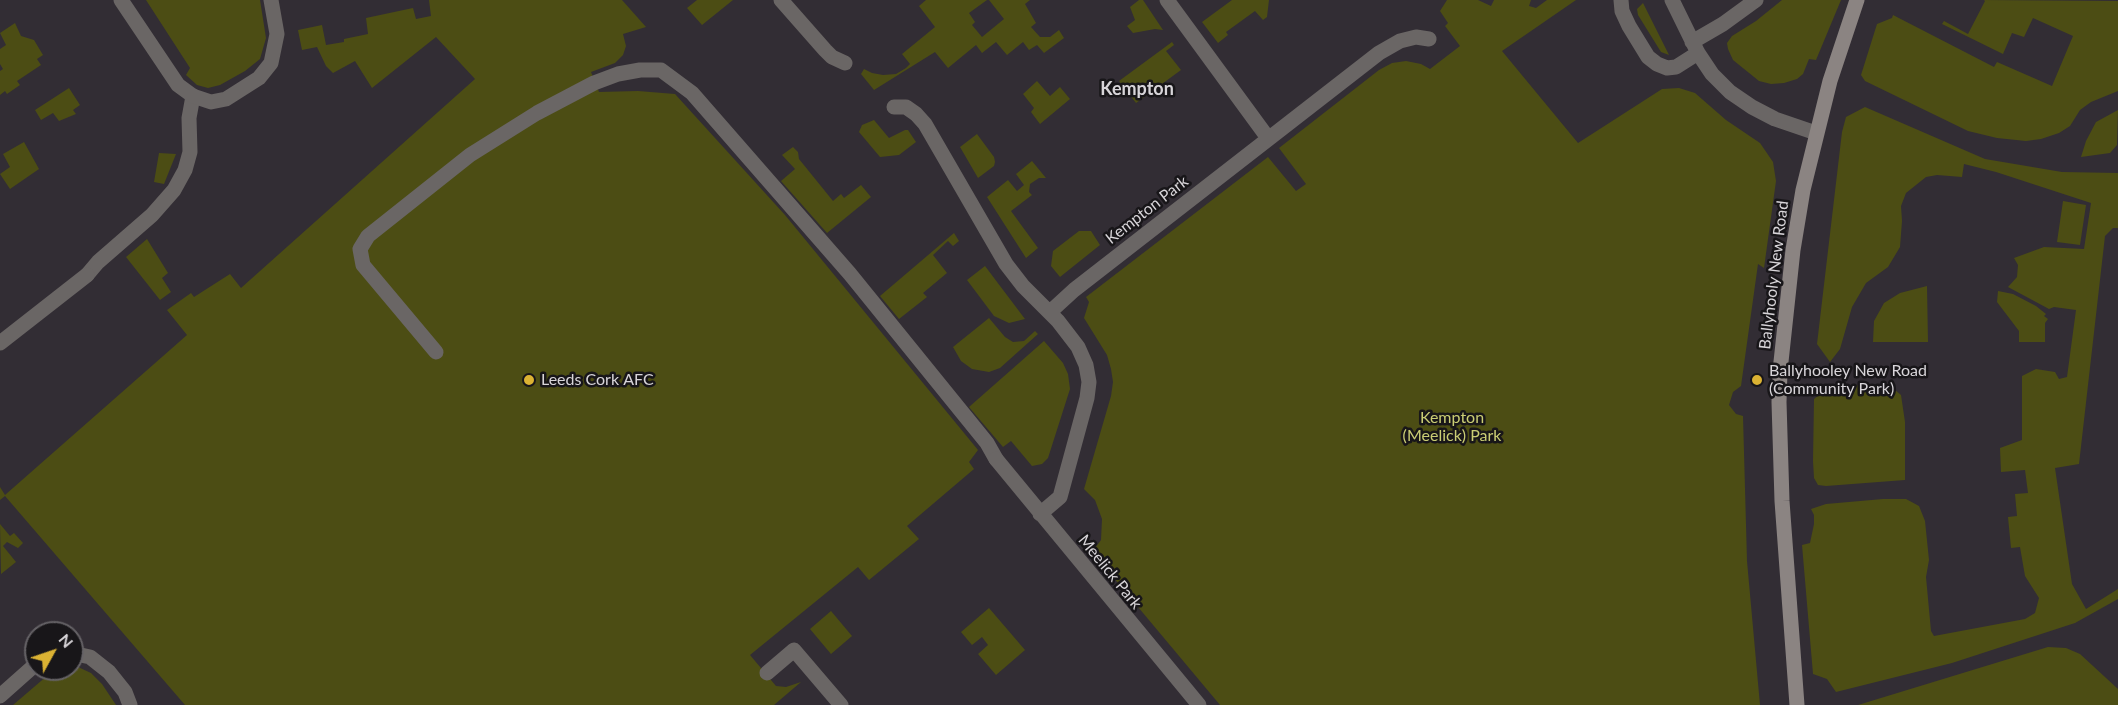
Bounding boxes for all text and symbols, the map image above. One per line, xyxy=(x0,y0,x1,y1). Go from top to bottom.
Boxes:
district label: Kempton xyxy=(1100,78,1174,100)
street label: Kempton Park xyxy=(1102,172,1192,248)
street label: Ballyhooly New Road xyxy=(1755,200,1793,350)
place label: Ballyhooley New Road (Community Park) xyxy=(1769,361,1927,399)
place label: Leeds Cork AFC xyxy=(541,370,654,390)
marker: Leeds Cork AFC xyxy=(522,373,536,387)
marker: Ballyhooley New Road (Community Park) xyxy=(1750,373,1764,387)
park label: Kempton (Meelick) Park xyxy=(1403,408,1501,446)
street label: Meelick Park xyxy=(1074,531,1146,613)
north arrow xyxy=(24,621,84,681)
text: N xyxy=(55,630,78,651)

